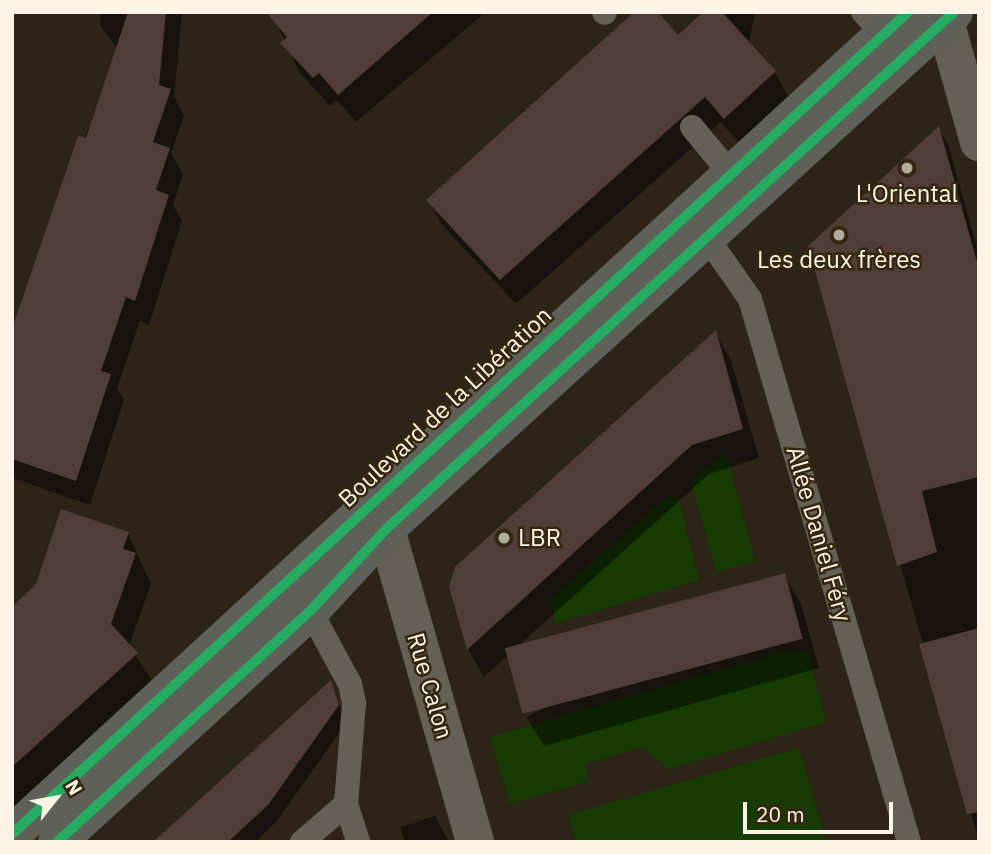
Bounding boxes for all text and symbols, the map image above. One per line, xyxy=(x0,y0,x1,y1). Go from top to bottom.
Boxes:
marker: L'Oriental xyxy=(899,160,915,176)
place label: L'Oriental xyxy=(856,180,958,208)
marker: Les deux frères xyxy=(831,227,847,243)
place label: Les deux frères xyxy=(757,246,921,274)
street label: Boulevard de la Libération xyxy=(332,301,558,513)
street label: Allée Daniel Féry xyxy=(780,443,858,625)
place label: LBR xyxy=(518,524,561,552)
marker: LBR xyxy=(496,530,512,546)
street label: Rue Calon xyxy=(401,630,459,742)
north arrow xyxy=(21,763,91,833)
text: N xyxy=(60,775,88,799)
scale bar xyxy=(746,788,897,832)
text: 20 m xyxy=(756,800,805,828)

